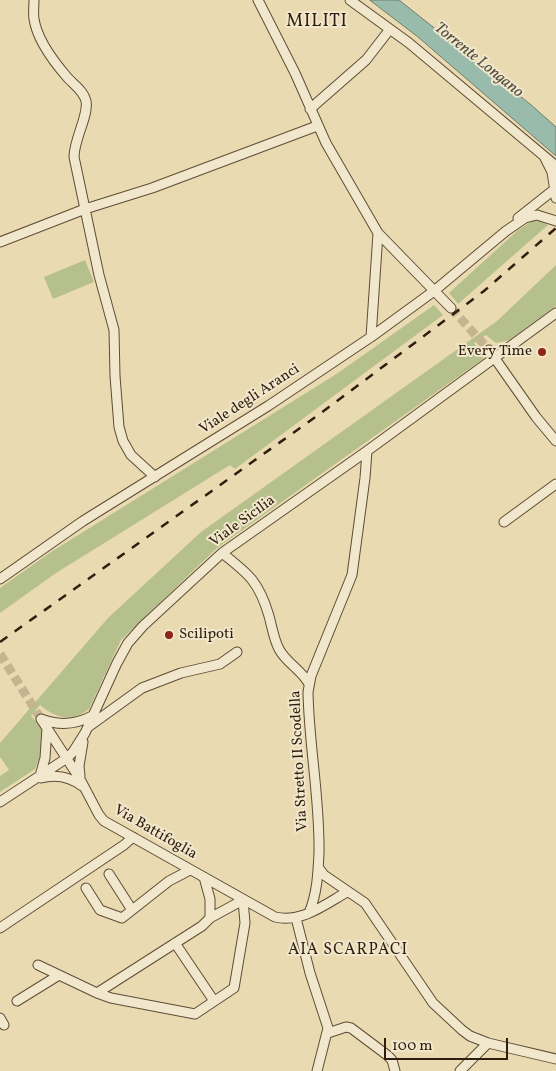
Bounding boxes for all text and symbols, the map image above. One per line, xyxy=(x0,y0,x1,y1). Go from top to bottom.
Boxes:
district label: MILITI xyxy=(285,12,349,34)
water label: Torrente Longano xyxy=(430,19,526,103)
place label: Every Time xyxy=(458,343,532,361)
marker: Every Time xyxy=(536,346,548,358)
street label: Viale degli Aranci xyxy=(197,361,303,439)
street label: Viale Sicilia xyxy=(207,492,279,552)
place label: Scilipoti xyxy=(179,626,234,644)
marker: Scilipoti xyxy=(163,629,175,641)
street label: Via Stretto II Scodella xyxy=(287,690,313,832)
street label: Via Battifoglia xyxy=(110,802,200,864)
district label: AIA SCARPACI xyxy=(286,941,410,961)
scale bar xyxy=(386,1028,510,1060)
text: 100 m xyxy=(392,1036,432,1057)

